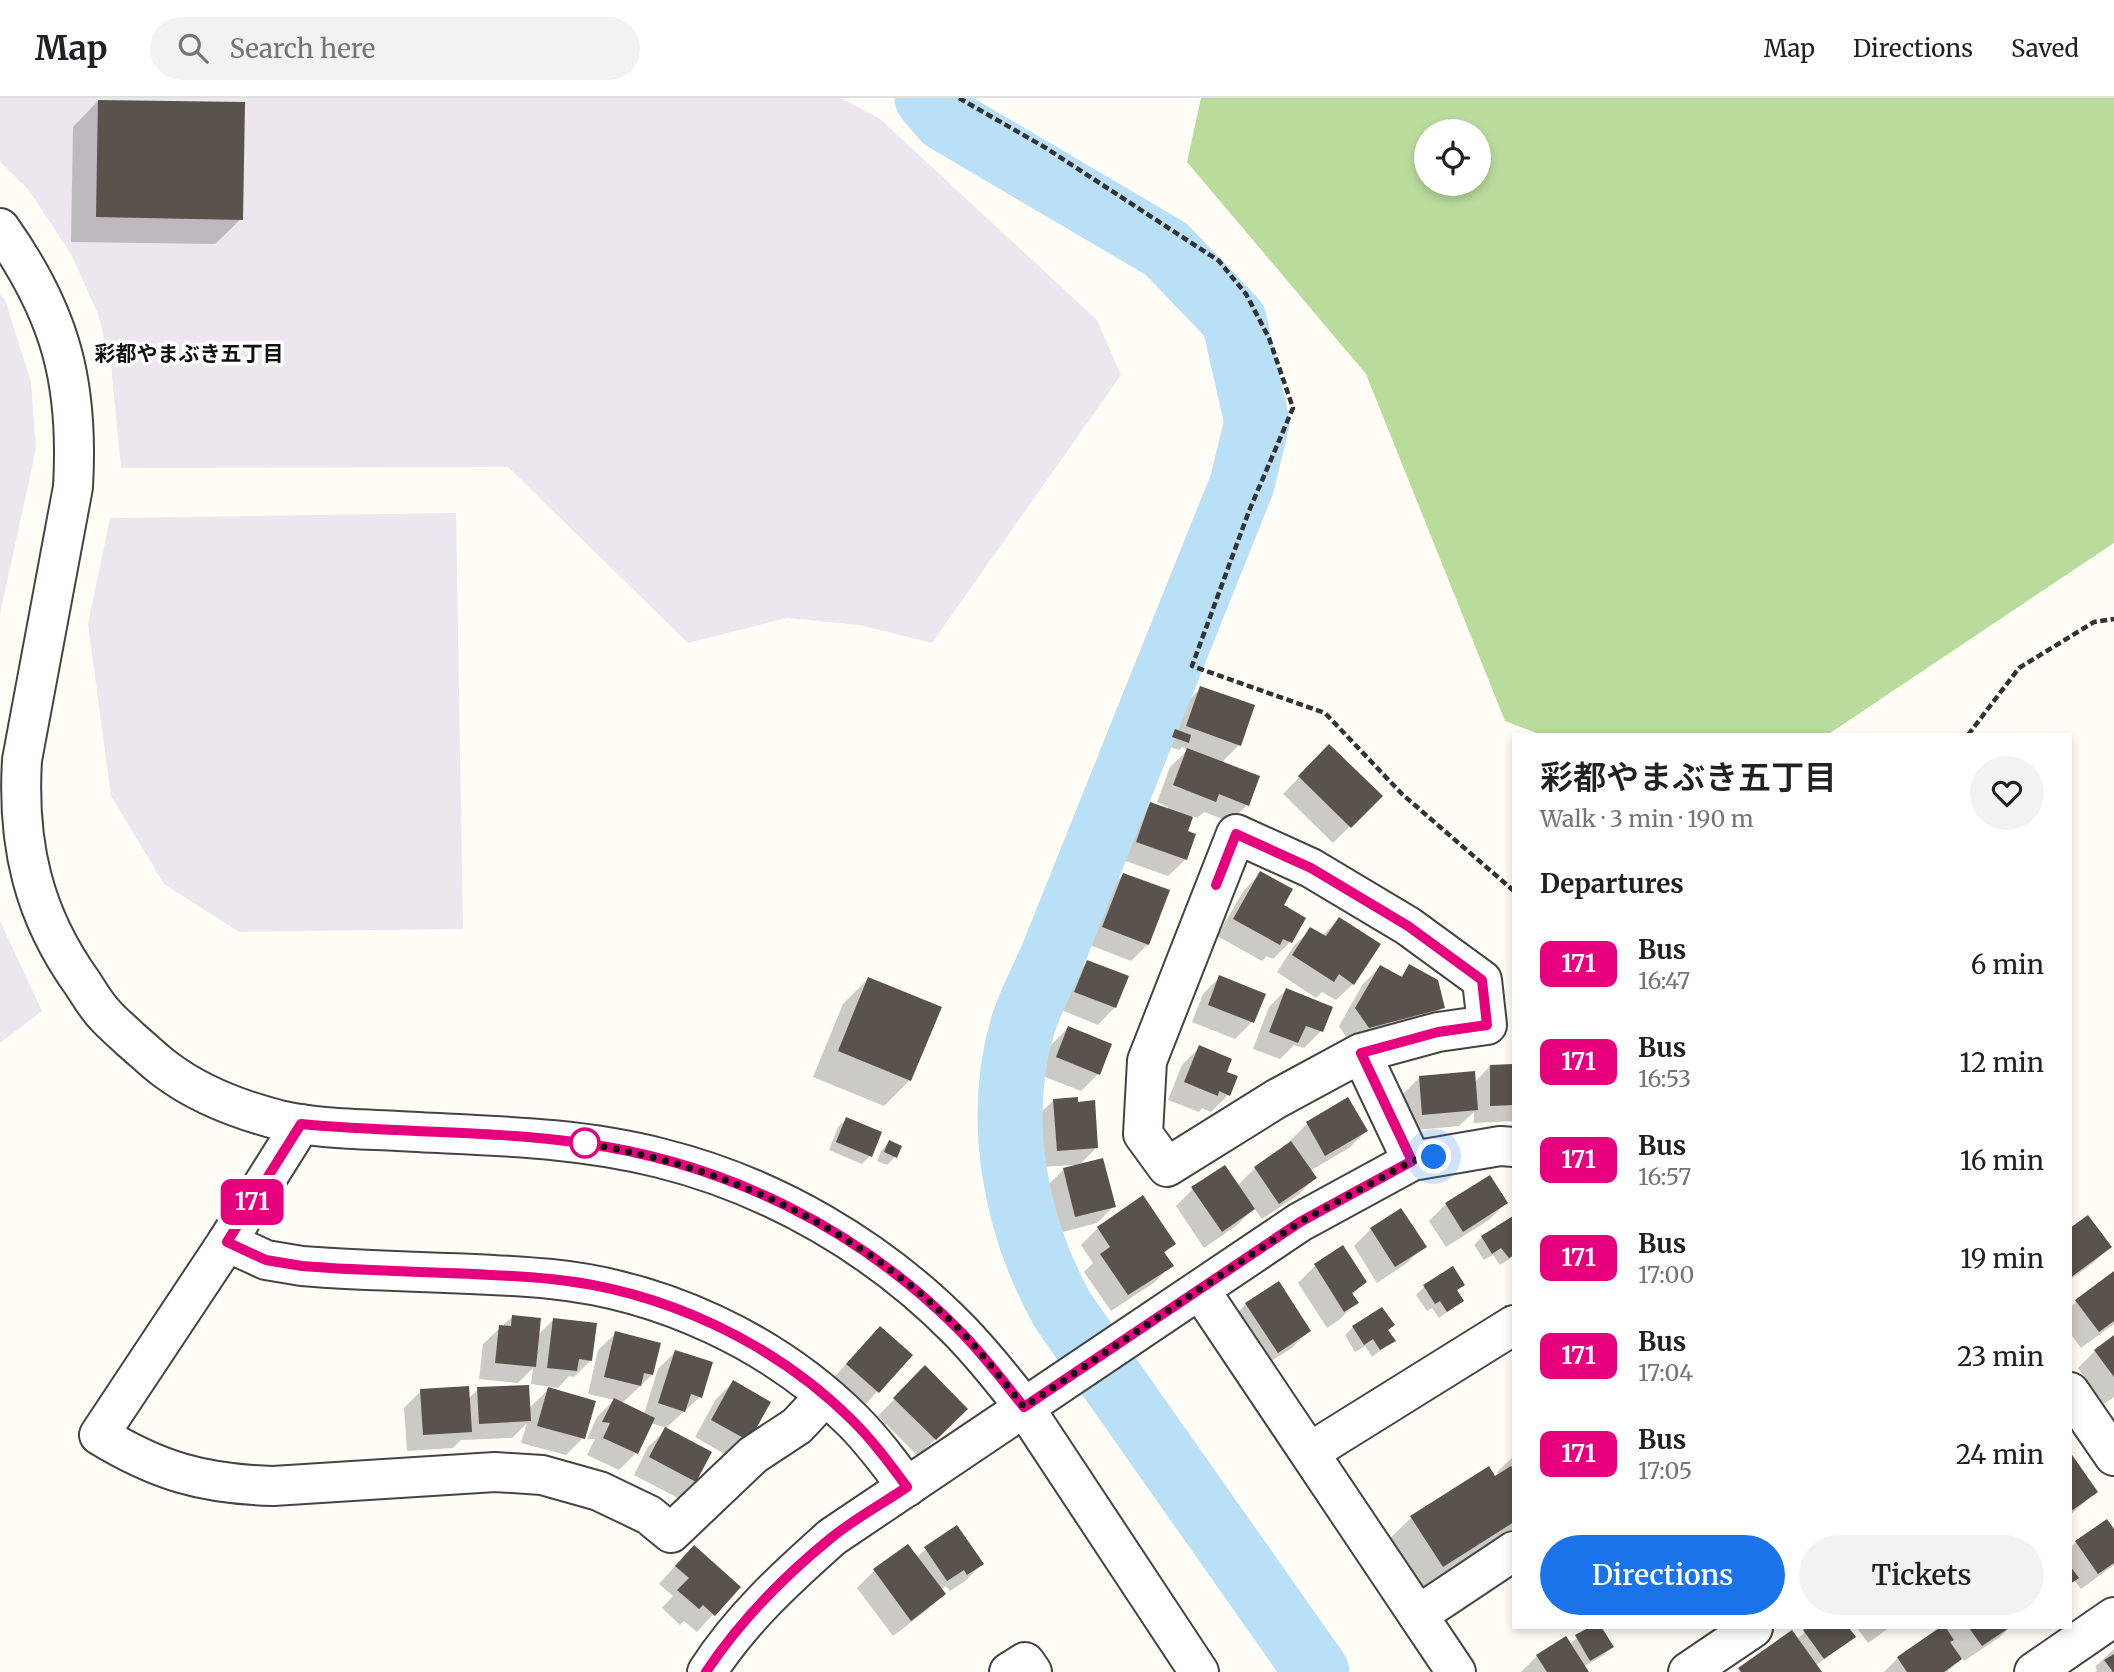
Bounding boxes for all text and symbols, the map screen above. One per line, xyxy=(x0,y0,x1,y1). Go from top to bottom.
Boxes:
search box xyxy=(150,17,640,80)
text: Map xyxy=(35,28,108,69)
icon: search xyxy=(174,29,212,67)
text: Search here xyxy=(230,32,375,65)
text: Map xyxy=(1764,33,1815,64)
text: Directions xyxy=(1853,33,1973,64)
text: Saved xyxy=(2011,33,2079,64)
map controls xyxy=(1414,119,1491,196)
button: locate xyxy=(1414,119,1491,196)
district label: 彩都やまぶき五丁目 xyxy=(95,340,284,367)
button: heart xyxy=(1970,756,2044,830)
text: 彩都やまぶき五丁目 xyxy=(1540,757,1837,798)
text: Walk · 3 min · 190 m xyxy=(1540,804,1754,833)
text: Departures xyxy=(1540,867,1684,900)
text: Bus xyxy=(1638,933,1686,966)
text: 171 xyxy=(1561,948,1596,979)
text: 6 min xyxy=(1971,948,2044,981)
text: 16:47 xyxy=(1638,966,1690,995)
text: Bus xyxy=(1638,1031,1686,1064)
text: 171 xyxy=(1561,1046,1596,1077)
text: 12 min xyxy=(1960,1046,2044,1079)
text: 16:53 xyxy=(1638,1064,1691,1093)
unlabelled marker xyxy=(570,1128,600,1158)
text: Bus xyxy=(1638,1129,1686,1162)
your location xyxy=(1416,1139,1451,1174)
text: 171 xyxy=(1561,1144,1596,1175)
text: 16 min xyxy=(1960,1144,2044,1177)
text: 16:57 xyxy=(1638,1162,1691,1191)
line badge: 171 xyxy=(212,1179,292,1225)
text: 171 xyxy=(235,1186,269,1217)
text: Bus xyxy=(1638,1227,1686,1260)
text: 171 xyxy=(1561,1242,1596,1273)
text: 19 min xyxy=(1960,1242,2044,1275)
text: 17:00 xyxy=(1638,1260,1694,1289)
text: Bus xyxy=(1638,1325,1686,1358)
text: 171 xyxy=(1561,1340,1596,1371)
text: 23 min xyxy=(1957,1340,2044,1373)
text: 17:04 xyxy=(1638,1358,1693,1387)
text: Bus xyxy=(1638,1423,1686,1456)
text: 171 xyxy=(1561,1438,1596,1469)
text: 24 min xyxy=(1956,1438,2044,1471)
text: 17:05 xyxy=(1638,1456,1692,1485)
button: Directions xyxy=(1540,1535,1785,1615)
button: Tickets xyxy=(1799,1535,2044,1615)

